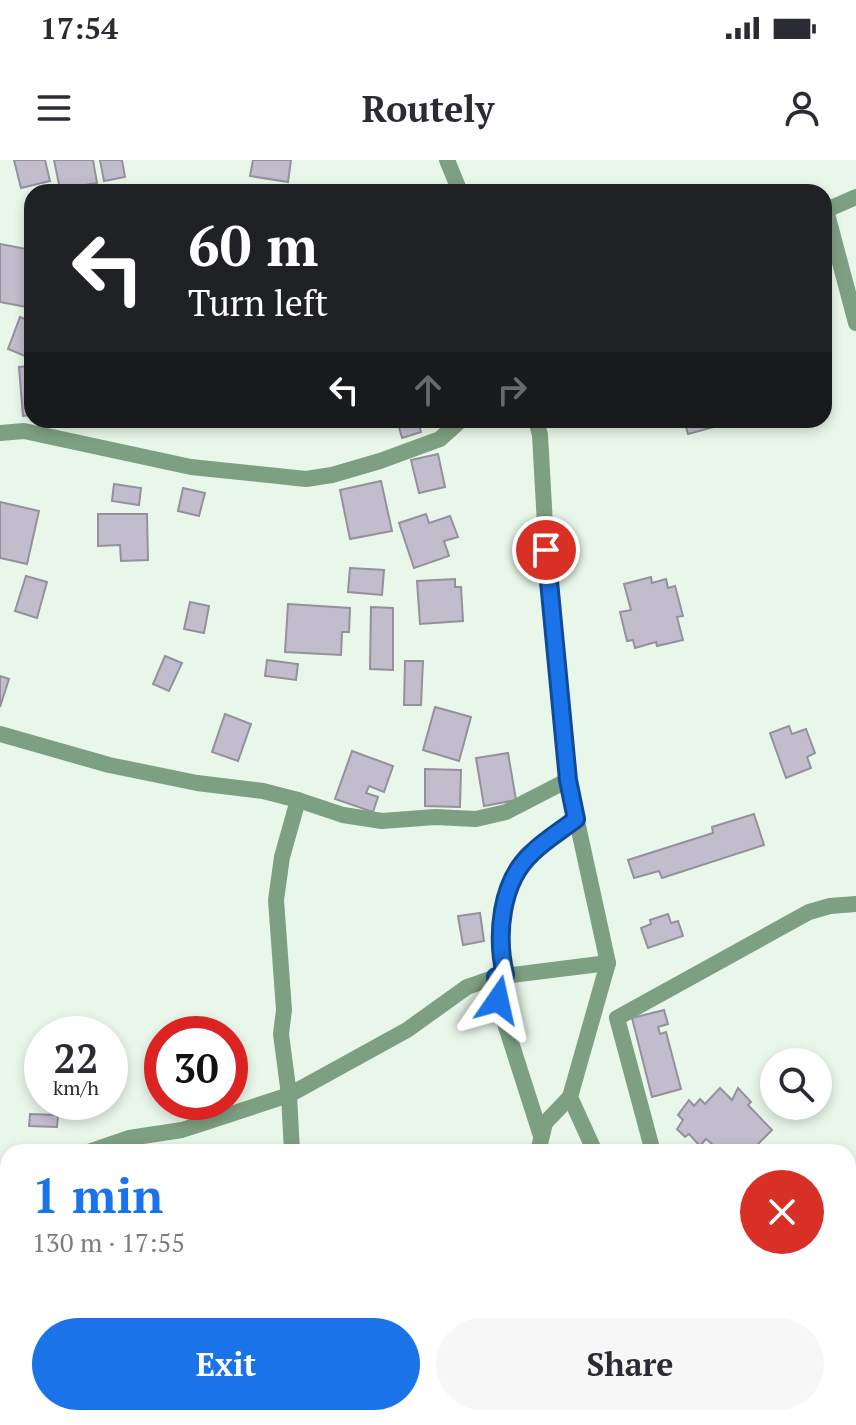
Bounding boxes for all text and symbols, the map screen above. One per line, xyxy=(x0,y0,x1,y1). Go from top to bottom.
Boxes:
text: 17:54 xyxy=(40,8,118,48)
text: Routely xyxy=(362,85,494,132)
icon: menu xyxy=(32,86,76,130)
icon: person xyxy=(780,86,824,130)
text: 60 m xyxy=(188,208,318,282)
icon: left xyxy=(56,216,160,320)
text: Turn left xyxy=(188,279,328,326)
icon: left xyxy=(322,368,366,412)
icon: ahead xyxy=(406,368,450,412)
icon: right xyxy=(490,368,534,412)
pin xyxy=(512,516,580,584)
icon: arrive xyxy=(524,528,568,572)
position arrow xyxy=(456,958,540,1042)
speed limit sign: 30 xyxy=(144,1016,248,1120)
text: 22 xyxy=(53,1031,99,1084)
map controls xyxy=(760,1048,832,1120)
button: search xyxy=(760,1048,832,1120)
text: km/h xyxy=(53,1074,99,1101)
text: 1 min xyxy=(32,1163,163,1227)
button: close xyxy=(740,1170,824,1254)
text: 130 m · 17:55 xyxy=(32,1225,185,1259)
button: Exit xyxy=(32,1318,420,1410)
button: Share xyxy=(436,1318,824,1410)

